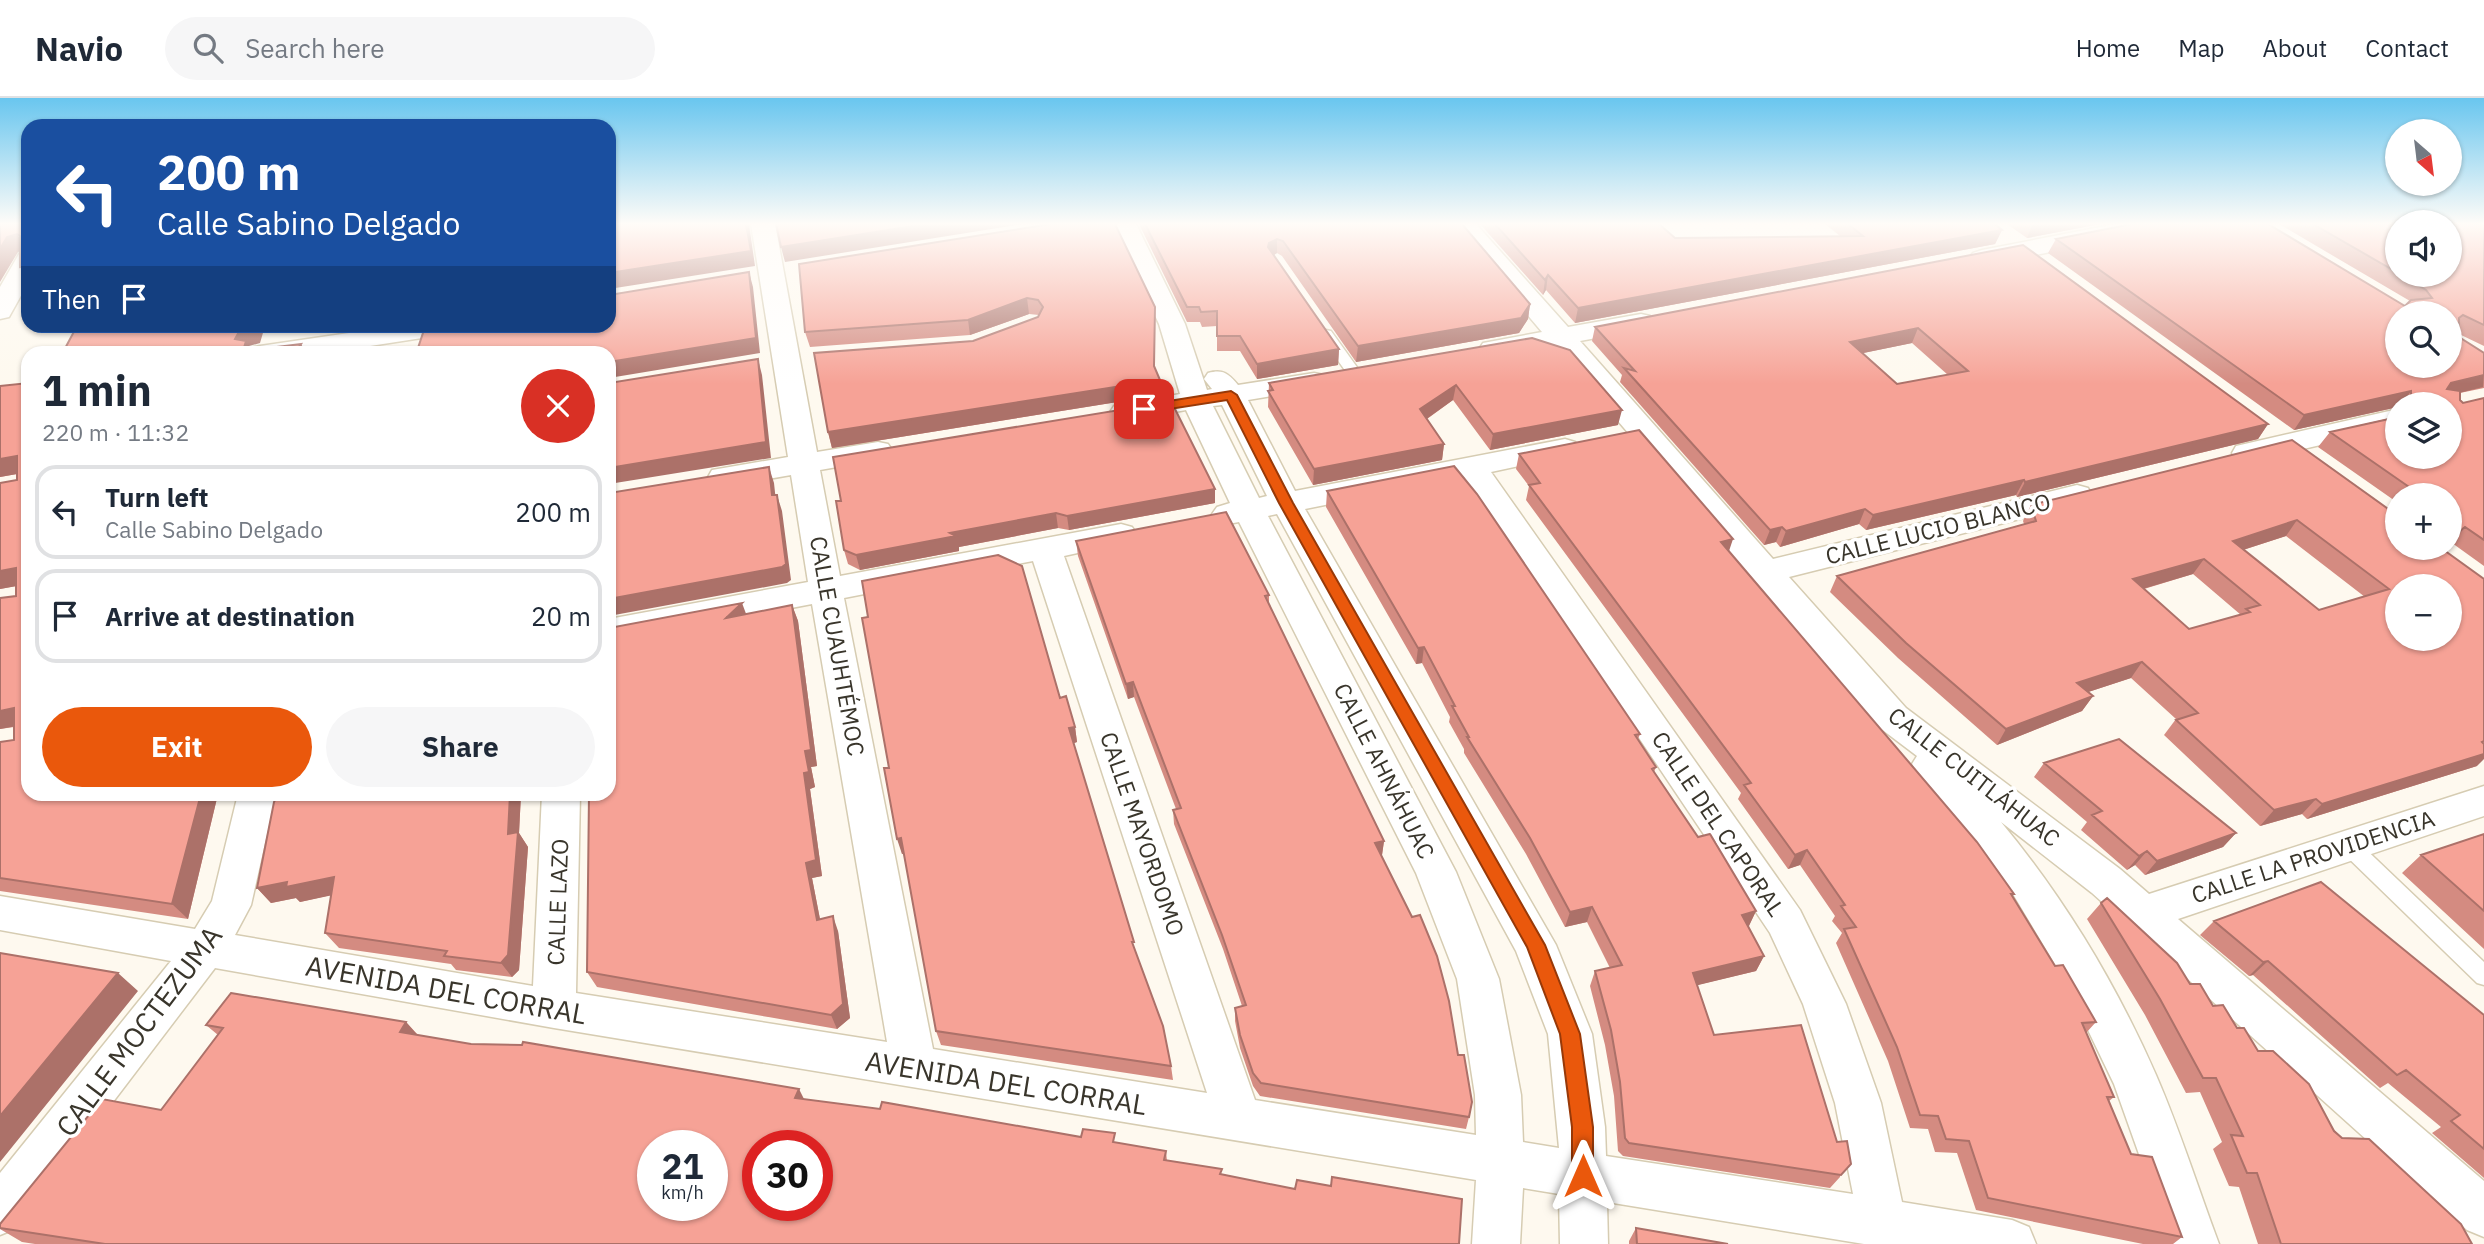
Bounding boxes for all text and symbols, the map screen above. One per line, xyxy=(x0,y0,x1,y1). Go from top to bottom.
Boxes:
search box xyxy=(165,17,655,80)
text: Navio xyxy=(35,27,123,70)
icon: search xyxy=(189,29,227,67)
text: Search here xyxy=(245,31,385,65)
text: Home xyxy=(2076,32,2140,64)
text: Map xyxy=(2178,32,2224,64)
text: About xyxy=(2262,32,2327,64)
text: Contact xyxy=(2365,32,2449,64)
north arrow xyxy=(2385,119,2462,196)
map controls xyxy=(2385,119,2462,651)
text: 200 m xyxy=(157,140,301,203)
icon: left xyxy=(42,147,133,238)
text: Calle Sabino Delgado xyxy=(157,202,460,244)
button: sound xyxy=(2385,210,2462,287)
icon: arrive xyxy=(115,280,153,318)
text: Then xyxy=(42,282,101,316)
button: search xyxy=(2385,301,2462,378)
text: 1 min xyxy=(42,363,152,418)
button: close xyxy=(521,369,595,443)
pin xyxy=(1114,379,1174,439)
icon: arrive xyxy=(1125,390,1163,428)
button: layers xyxy=(2385,392,2462,469)
text: 220 m · 11:32 xyxy=(42,417,189,447)
text: Turn left xyxy=(105,480,208,514)
button: + xyxy=(2385,483,2462,560)
street label: CALLE LUCIO BLANCO xyxy=(1822,486,2053,571)
icon: left xyxy=(46,493,84,531)
text: 200 m xyxy=(515,495,591,529)
text: Calle Sabino Delgado xyxy=(105,514,323,544)
street label: CALLE CUAUHTÉMOC xyxy=(804,534,872,758)
button: − xyxy=(2385,574,2462,651)
icon: arrive xyxy=(46,597,84,635)
text: Arrive at destination xyxy=(105,599,355,633)
text: 20 m xyxy=(531,599,591,633)
street label: CALLE AHNÁHUAC xyxy=(1328,678,1442,863)
street label: CALLE CUITLÁHUAC xyxy=(1883,700,2067,853)
button: Exit xyxy=(42,707,312,787)
button: Share xyxy=(326,707,595,787)
street label: CALLE DEL CAPORAL xyxy=(1646,725,1792,922)
street label: CALLE MAYORDOMO xyxy=(1094,728,1192,940)
street label: CALLE LA PROVIDENCIA xyxy=(2187,802,2438,910)
street label: CALLE LAZO xyxy=(540,838,574,966)
street label: CALLE MOCTEZUMA xyxy=(47,918,230,1143)
street label: AVENIDA DEL CORRAL xyxy=(303,947,589,1032)
street label: AVENIDA DEL CORRAL xyxy=(863,1042,1150,1123)
speed limit sign: 30 xyxy=(742,1130,833,1221)
position arrow xyxy=(1546,1139,1620,1213)
text: 21 xyxy=(661,1143,704,1189)
text: km/h xyxy=(661,1181,704,1204)

